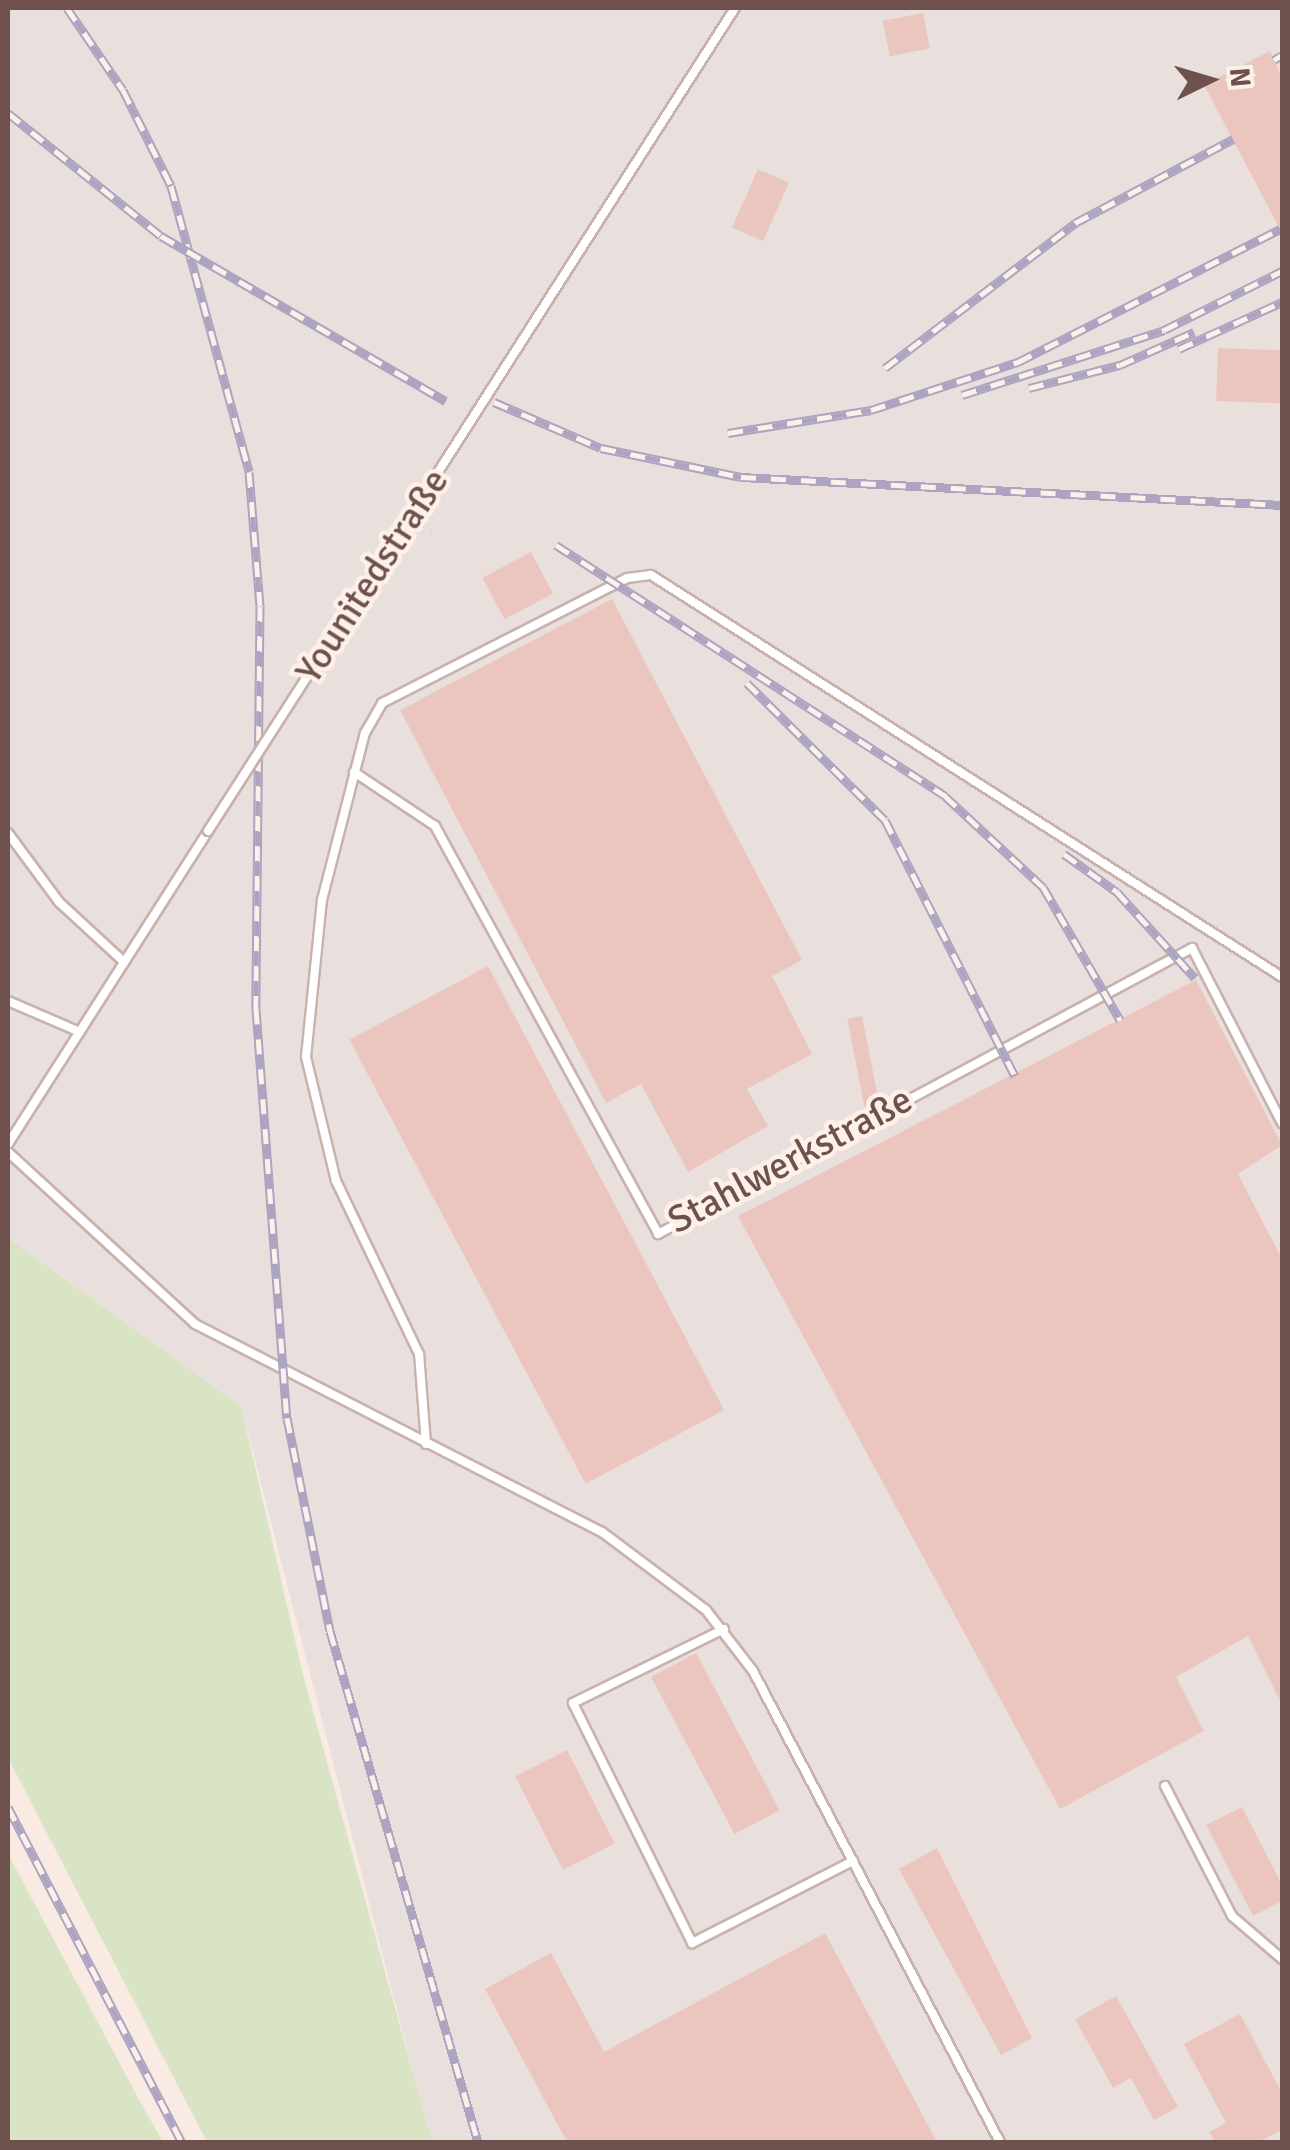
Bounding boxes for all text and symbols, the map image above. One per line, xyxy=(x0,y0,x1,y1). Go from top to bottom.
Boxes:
north arrow xyxy=(1160,30,1260,130)
text: N xyxy=(1222,66,1258,89)
street label: Younitedstraße xyxy=(286,460,458,692)
street label: Stahlwerkstraße xyxy=(660,1076,920,1244)

